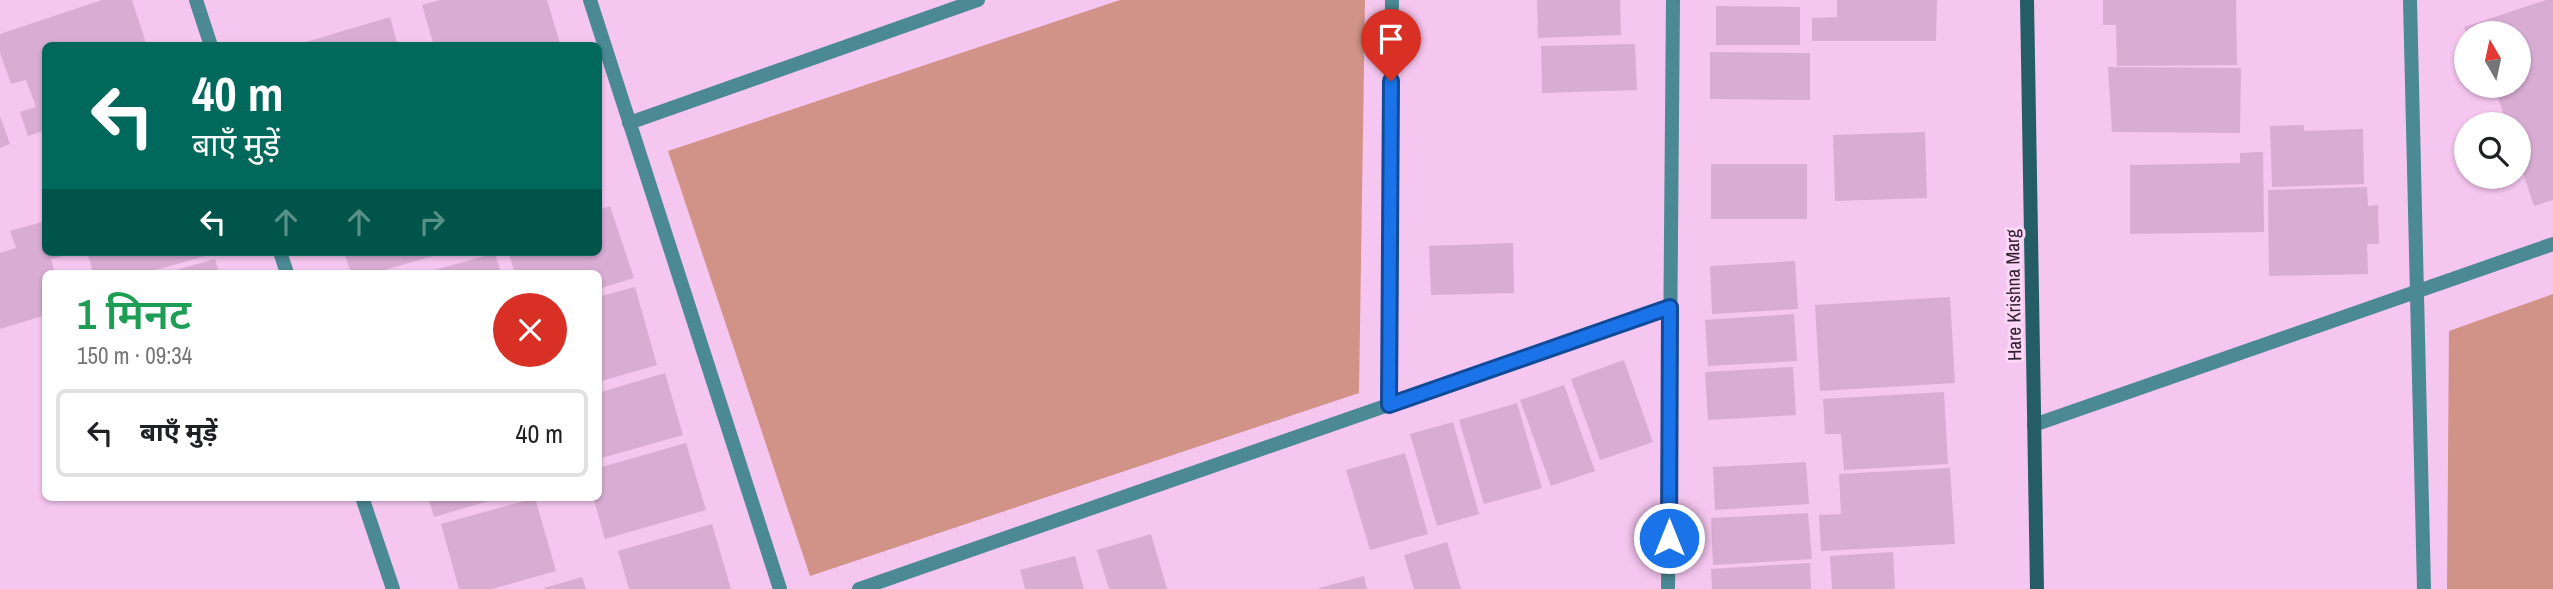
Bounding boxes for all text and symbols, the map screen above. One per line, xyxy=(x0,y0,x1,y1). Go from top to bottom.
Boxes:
pin xyxy=(1361,9,1421,81)
icon: arrive xyxy=(1372,20,1410,58)
north arrow xyxy=(2454,21,2530,98)
map controls xyxy=(2454,21,2531,189)
text: 40 m xyxy=(192,60,284,126)
icon: left xyxy=(77,70,168,161)
button: search xyxy=(2454,112,2531,189)
text: बाएँ मुड़ें xyxy=(192,123,280,166)
icon: left xyxy=(194,203,232,241)
icon: ahead xyxy=(267,203,305,241)
icon: ahead xyxy=(340,203,378,241)
icon: right xyxy=(413,203,451,241)
street label: Hare Krishna Marg xyxy=(1999,229,2027,361)
text: 1 मिनट xyxy=(77,286,191,342)
button: close xyxy=(493,293,567,367)
text: 150 m · 09:34 xyxy=(77,340,192,371)
icon: left xyxy=(81,414,119,452)
text: बाएँ मुड़ें xyxy=(140,414,217,449)
text: 40 m xyxy=(516,416,563,451)
position arrow xyxy=(1632,501,1706,575)

